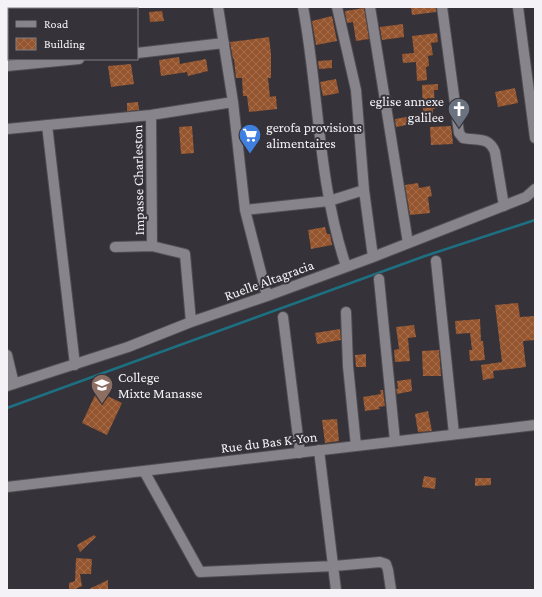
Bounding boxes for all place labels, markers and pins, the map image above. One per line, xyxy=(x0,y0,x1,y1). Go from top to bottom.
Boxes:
place label: eglise annexe galilee xyxy=(369,93,444,125)
church icon: eglise annexe galilee xyxy=(446,96,472,129)
place label: gerofa provisions alimentaires xyxy=(266,119,362,151)
supermarket icon: gerofa provisions alimentaires xyxy=(237,122,263,155)
place label: College Mixte Manasse xyxy=(118,369,202,401)
school or university icon: College Mixte Manasse xyxy=(89,372,115,405)

